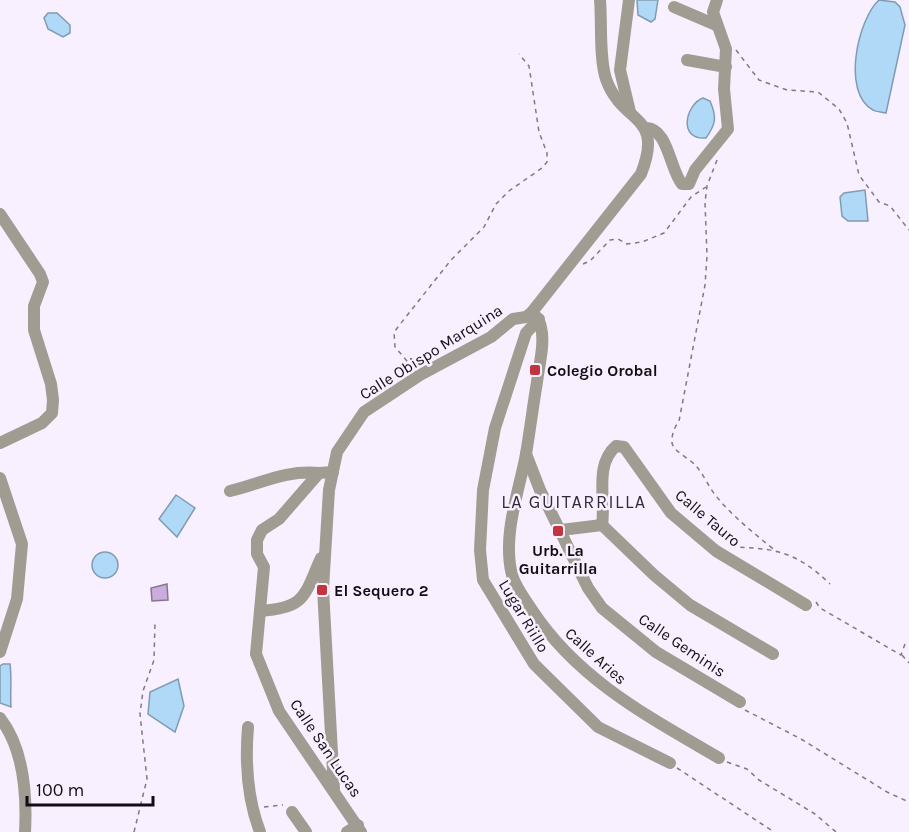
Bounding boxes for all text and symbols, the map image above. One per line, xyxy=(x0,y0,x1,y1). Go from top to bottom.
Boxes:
street label: Calle Obispo Marquina xyxy=(356,300,506,404)
place label: Colegio Orobal xyxy=(547,361,658,380)
marker: Colegio Orobal xyxy=(528,363,542,377)
street label: Calle Tauro xyxy=(672,485,744,551)
district label: LA GUITARRILLA xyxy=(501,491,647,513)
marker: Urb. La Guitarrilla xyxy=(551,524,565,538)
place label: Urb. La Guitarrilla xyxy=(519,541,597,578)
street label: Lugar Riillo xyxy=(495,576,553,656)
place label: El Sequero 2 xyxy=(334,581,428,600)
marker: El Sequero 2 xyxy=(315,583,329,597)
street label: Calle Geminis xyxy=(635,609,729,681)
street label: Calle Aries xyxy=(561,624,631,688)
street label: Calle San Lucas xyxy=(286,695,366,801)
scale bar xyxy=(27,769,153,807)
text: 100 m xyxy=(36,779,84,801)

